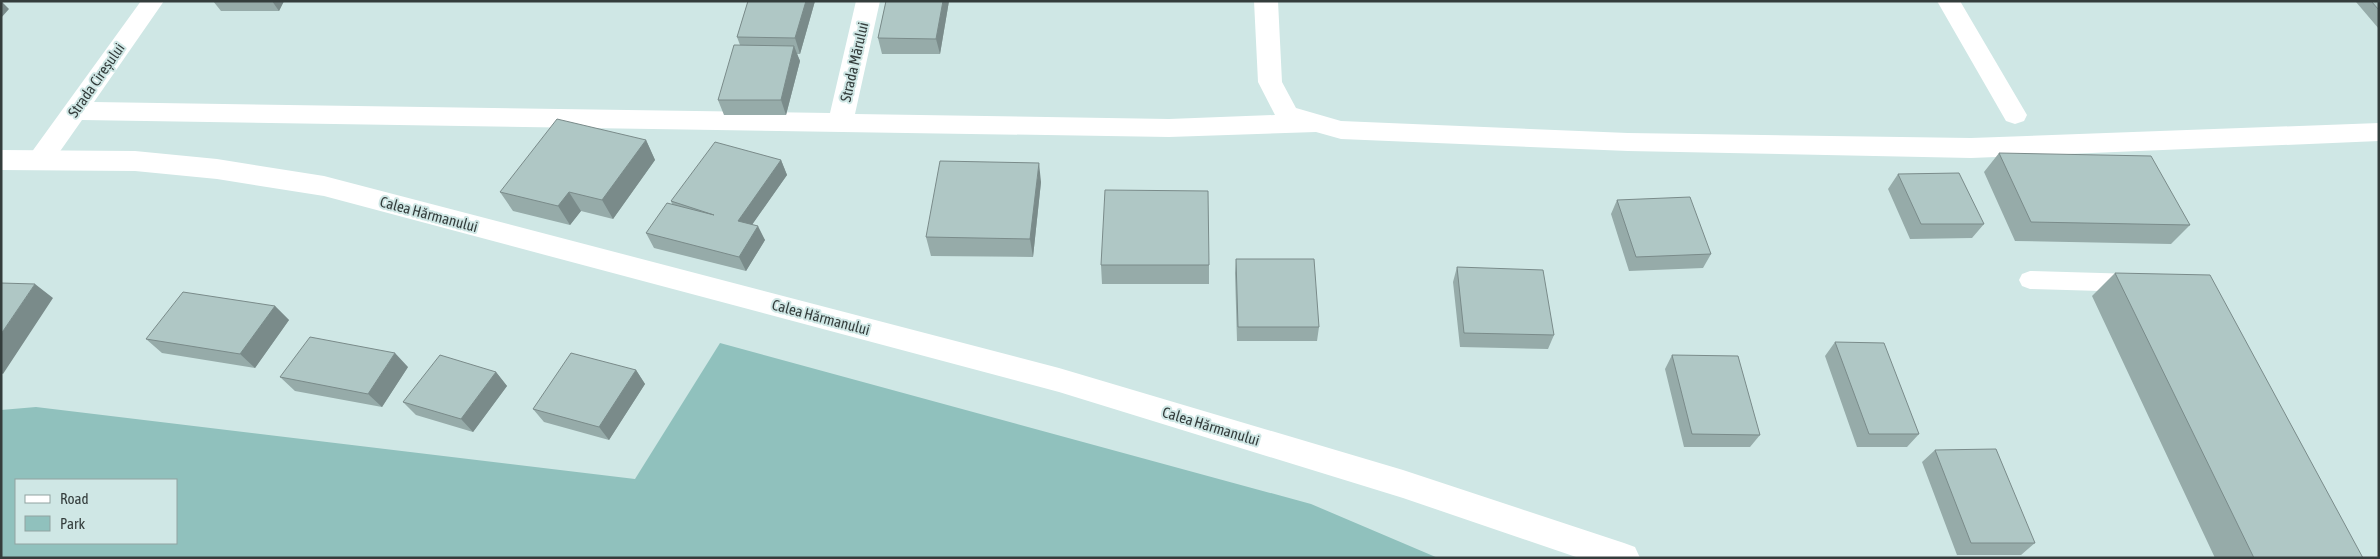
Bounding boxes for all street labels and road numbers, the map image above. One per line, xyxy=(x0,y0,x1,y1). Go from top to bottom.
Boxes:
street label: Strada Mărului xyxy=(837,21,871,103)
street label: Strada Cireșului xyxy=(64,40,128,120)
street label: Calea Hărmanului xyxy=(378,193,480,235)
street label: Calea Hărmanului xyxy=(770,296,872,338)
street label: Calea Hărmanului xyxy=(1160,403,1262,449)

